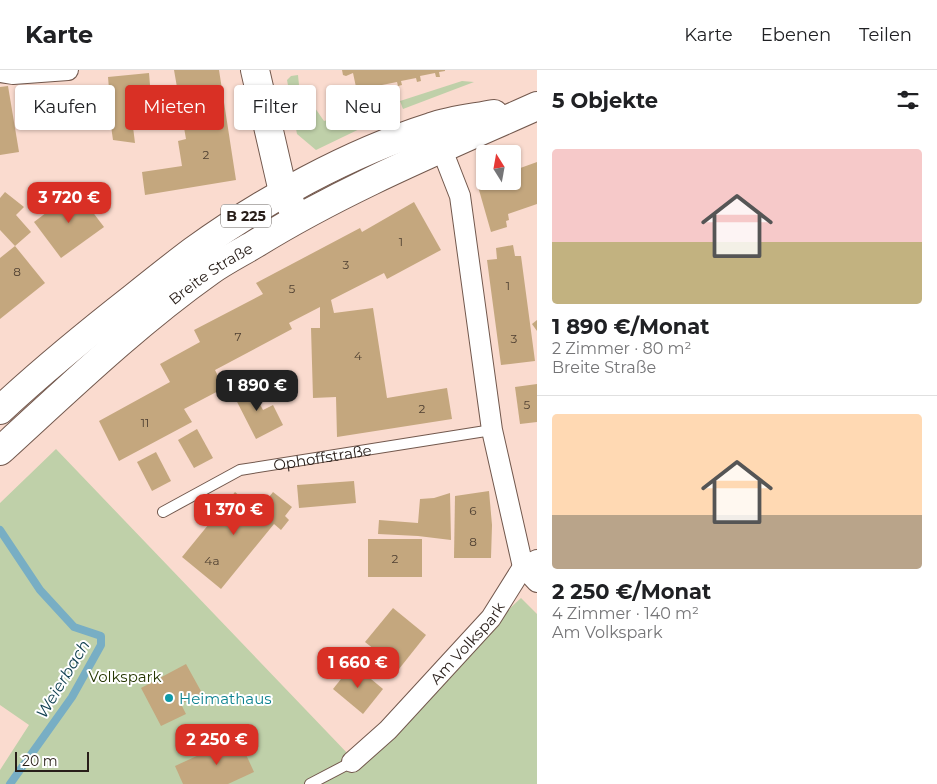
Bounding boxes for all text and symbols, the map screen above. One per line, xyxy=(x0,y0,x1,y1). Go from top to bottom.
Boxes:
text: Karte xyxy=(25,20,93,49)
text: Karte xyxy=(684,24,733,46)
text: Ebenen xyxy=(761,24,831,46)
text: Teilen xyxy=(859,24,912,46)
chip: Kaufen xyxy=(15,85,115,130)
chip: Mieten xyxy=(125,85,224,130)
chip: Filter xyxy=(234,85,316,130)
chip: Neu xyxy=(326,85,400,130)
icon: filters xyxy=(894,86,922,114)
text: 5 Objekte xyxy=(552,88,658,113)
north arrow xyxy=(476,145,521,190)
map controls xyxy=(476,145,521,190)
house number: 2 xyxy=(203,147,210,162)
icon: home xyxy=(692,181,782,271)
pin: 3 720 € xyxy=(23,182,115,224)
text: 3 720 € xyxy=(38,188,100,207)
road number: B 225 xyxy=(221,204,271,228)
house number: 1 xyxy=(399,234,403,249)
street label: Breite Straße xyxy=(164,238,256,308)
house number: 3 xyxy=(343,257,350,272)
house number: 8 xyxy=(13,264,21,279)
house number: 1 xyxy=(506,278,510,293)
house number: 5 xyxy=(289,281,296,296)
text: 1 890 €/Monat xyxy=(552,314,709,339)
house number: 7 xyxy=(234,329,242,344)
house number: 3 xyxy=(511,331,518,346)
text: 2 Zimmer · 80 m² xyxy=(552,339,691,358)
house number: 4 xyxy=(354,348,362,363)
text: Breite Straße xyxy=(552,358,656,377)
pin: 1 890 € xyxy=(211,370,303,412)
text: 1 890 € xyxy=(227,376,287,395)
house number: 5 xyxy=(524,397,531,412)
house number: 2 xyxy=(419,401,426,416)
house number: 11 xyxy=(141,415,149,430)
street label: Ophoffstraße xyxy=(272,440,373,474)
icon: home xyxy=(692,447,782,537)
pin: 1 370 € xyxy=(188,494,280,536)
text: 1 370 € xyxy=(205,500,263,519)
house number: 6 xyxy=(469,503,477,518)
house number: 8 xyxy=(469,534,477,549)
house number: 2 xyxy=(392,551,399,566)
house number: 4a xyxy=(204,553,220,568)
text: 2 250 €/Monat xyxy=(552,579,711,604)
street label: Am Volkspark xyxy=(426,598,508,688)
text: 4 Zimmer · 140 m² xyxy=(552,604,699,623)
text: Am Volkspark xyxy=(552,623,662,642)
water label: Weierbach xyxy=(32,636,94,722)
pin: 1 660 € xyxy=(312,646,404,689)
text: 1 660 € xyxy=(328,653,388,672)
park label: Volkspark xyxy=(89,667,162,686)
place label: Heimathaus xyxy=(179,689,272,708)
marker: Heimathaus xyxy=(163,692,175,704)
pin: 2 250 € xyxy=(171,724,263,766)
text: 2 250 € xyxy=(186,730,248,749)
scale bar xyxy=(15,749,89,772)
text: 20 m xyxy=(22,752,58,770)

